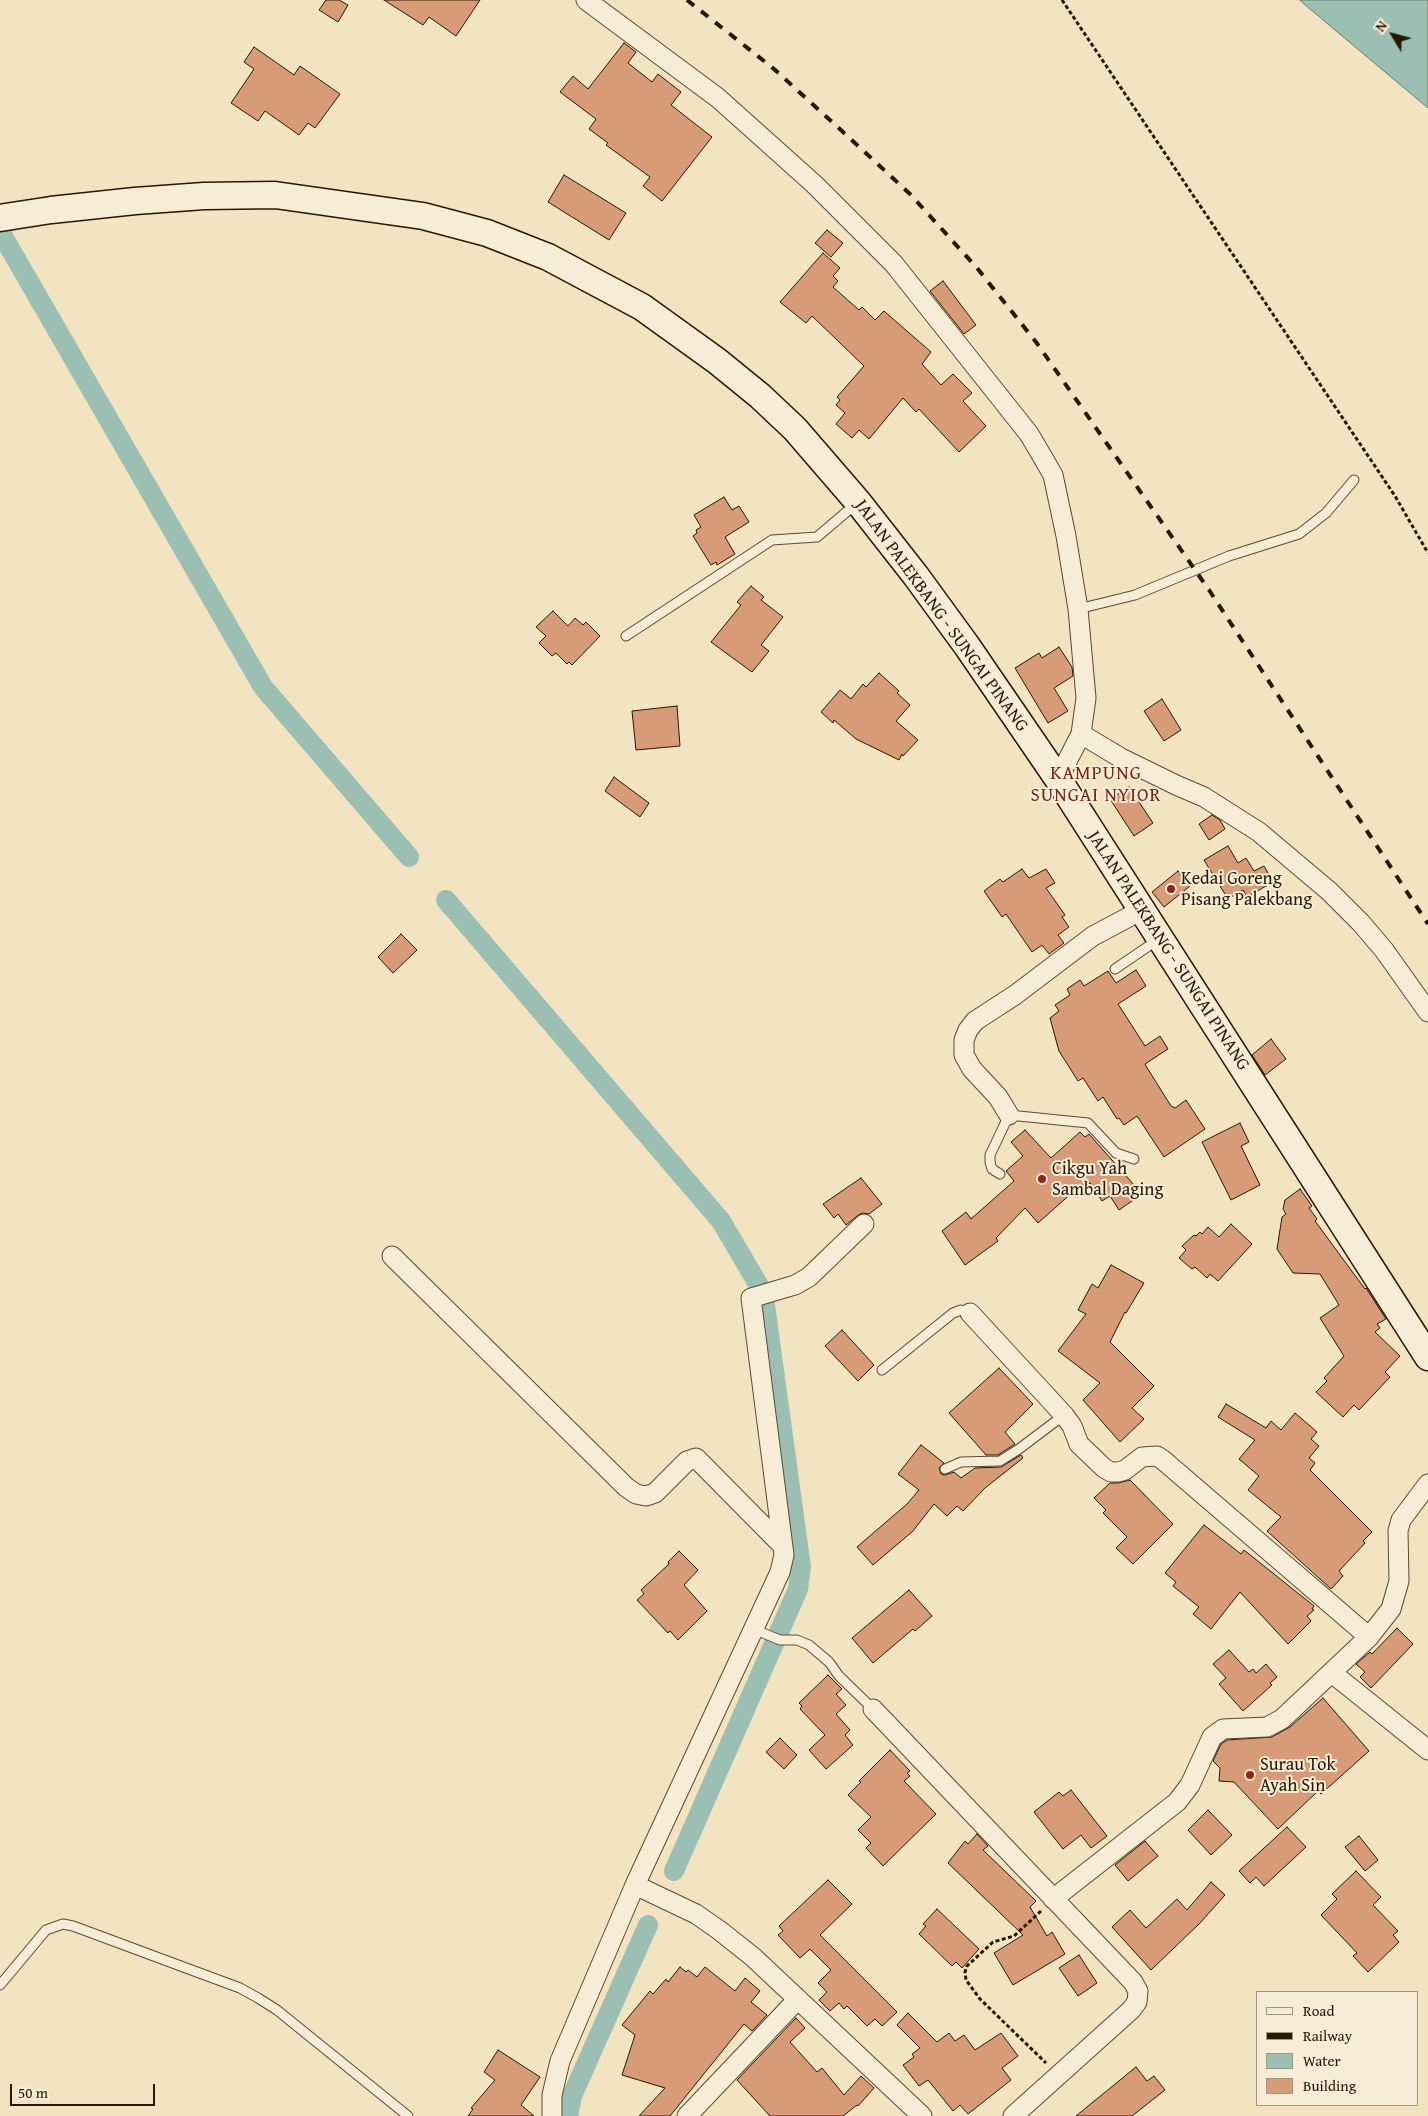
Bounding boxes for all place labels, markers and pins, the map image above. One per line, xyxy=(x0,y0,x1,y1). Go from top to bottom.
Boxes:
place label: Kedai Goreng Pisang Palekbang xyxy=(1181,868,1312,911)
marker: Kedai Goreng Pisang Palekbang xyxy=(1165,883,1177,895)
place label: Cikgu Yah Sambal Daging xyxy=(1052,1158,1163,1200)
marker: Cikgu Yah Sambal Daging xyxy=(1036,1173,1048,1185)
place label: Surau Tok Ayah Sin xyxy=(1260,1754,1336,1796)
marker: Surau Tok Ayah Sin xyxy=(1244,1769,1256,1781)

